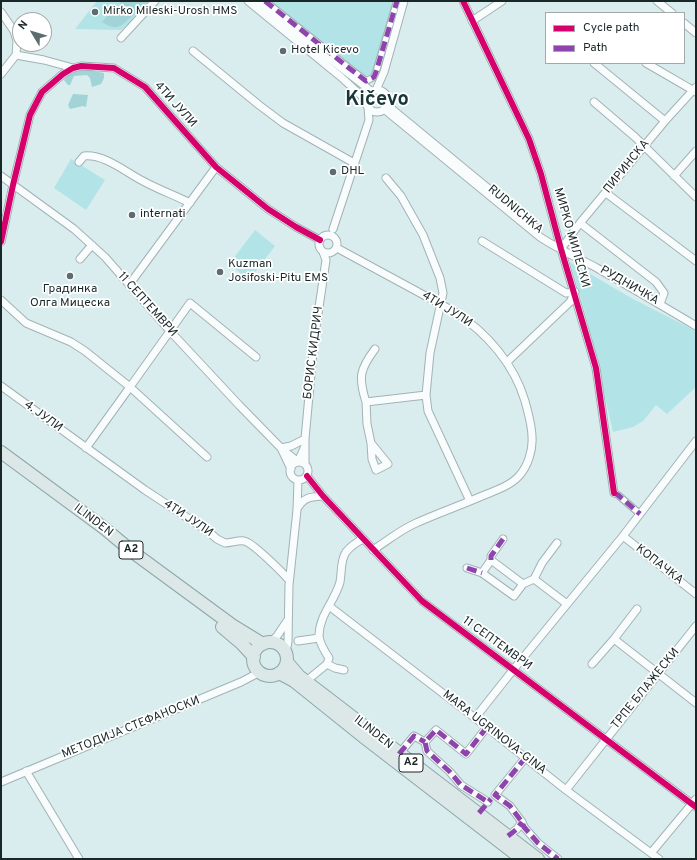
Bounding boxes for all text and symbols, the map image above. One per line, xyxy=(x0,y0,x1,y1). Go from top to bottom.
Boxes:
place label: Mirko Mileski-Urosh HMS xyxy=(103,5,237,19)
marker: Mirko Mileski-Urosh HMS xyxy=(90,7,100,17)
north arrow xyxy=(12,12,52,52)
legend xyxy=(545,12,685,64)
text: N xyxy=(15,18,31,33)
text: Cycle path xyxy=(583,20,640,36)
text: Path xyxy=(583,40,608,56)
place label: Hotel Kicevo xyxy=(291,44,359,58)
marker: Hotel Kicevo xyxy=(278,46,288,56)
street label: 4ТИ ЈУЛИ xyxy=(151,79,199,131)
district label: Kičevo xyxy=(345,89,409,113)
street label: ПИРИНСКА xyxy=(601,137,653,197)
place label: DHL xyxy=(341,165,364,179)
marker: DHL xyxy=(328,167,338,177)
street label: RUDNICHKA xyxy=(484,183,546,237)
street label: МИРКО МИЛЕСКИ xyxy=(550,186,592,290)
place label: internati xyxy=(140,208,186,222)
marker: internati xyxy=(127,210,137,220)
place label: Kuzman Josifoski-Pitu EMS xyxy=(228,258,328,286)
street label: РУДНИЧКА xyxy=(597,263,661,309)
marker: Kuzman Josifoski-Pitu EMS xyxy=(215,267,225,277)
street label: 11 СЕПТЕМВРИ xyxy=(114,270,180,340)
marker: Градинка Олга Мицеска xyxy=(65,271,75,281)
place label: Градинка Олга Мицеска xyxy=(30,283,110,311)
street label: 4ТИ ЈУЛИ xyxy=(419,289,475,331)
street label: БОРИС КИДРИЧ xyxy=(301,306,327,400)
street label: 4. ЈУЛИ xyxy=(21,398,65,436)
street label: 4ТИ ЈУЛИ xyxy=(161,497,215,541)
street label: ILINDEN xyxy=(70,502,116,540)
road number: A2 xyxy=(119,541,143,559)
street label: КОПАЧКА xyxy=(632,542,686,588)
street label: 11 СЕПТЕМВРИ xyxy=(459,614,535,674)
street label: ТРПЕ БЛАЖЕСКИ xyxy=(609,646,683,732)
street label: MARA UGRINOVA-GINA xyxy=(439,688,549,778)
street label: МЕТОДИЈА СТЕФАНОСКИ xyxy=(60,694,202,762)
street label: ILINDEN xyxy=(351,713,395,753)
road number: A2 xyxy=(399,754,423,772)

